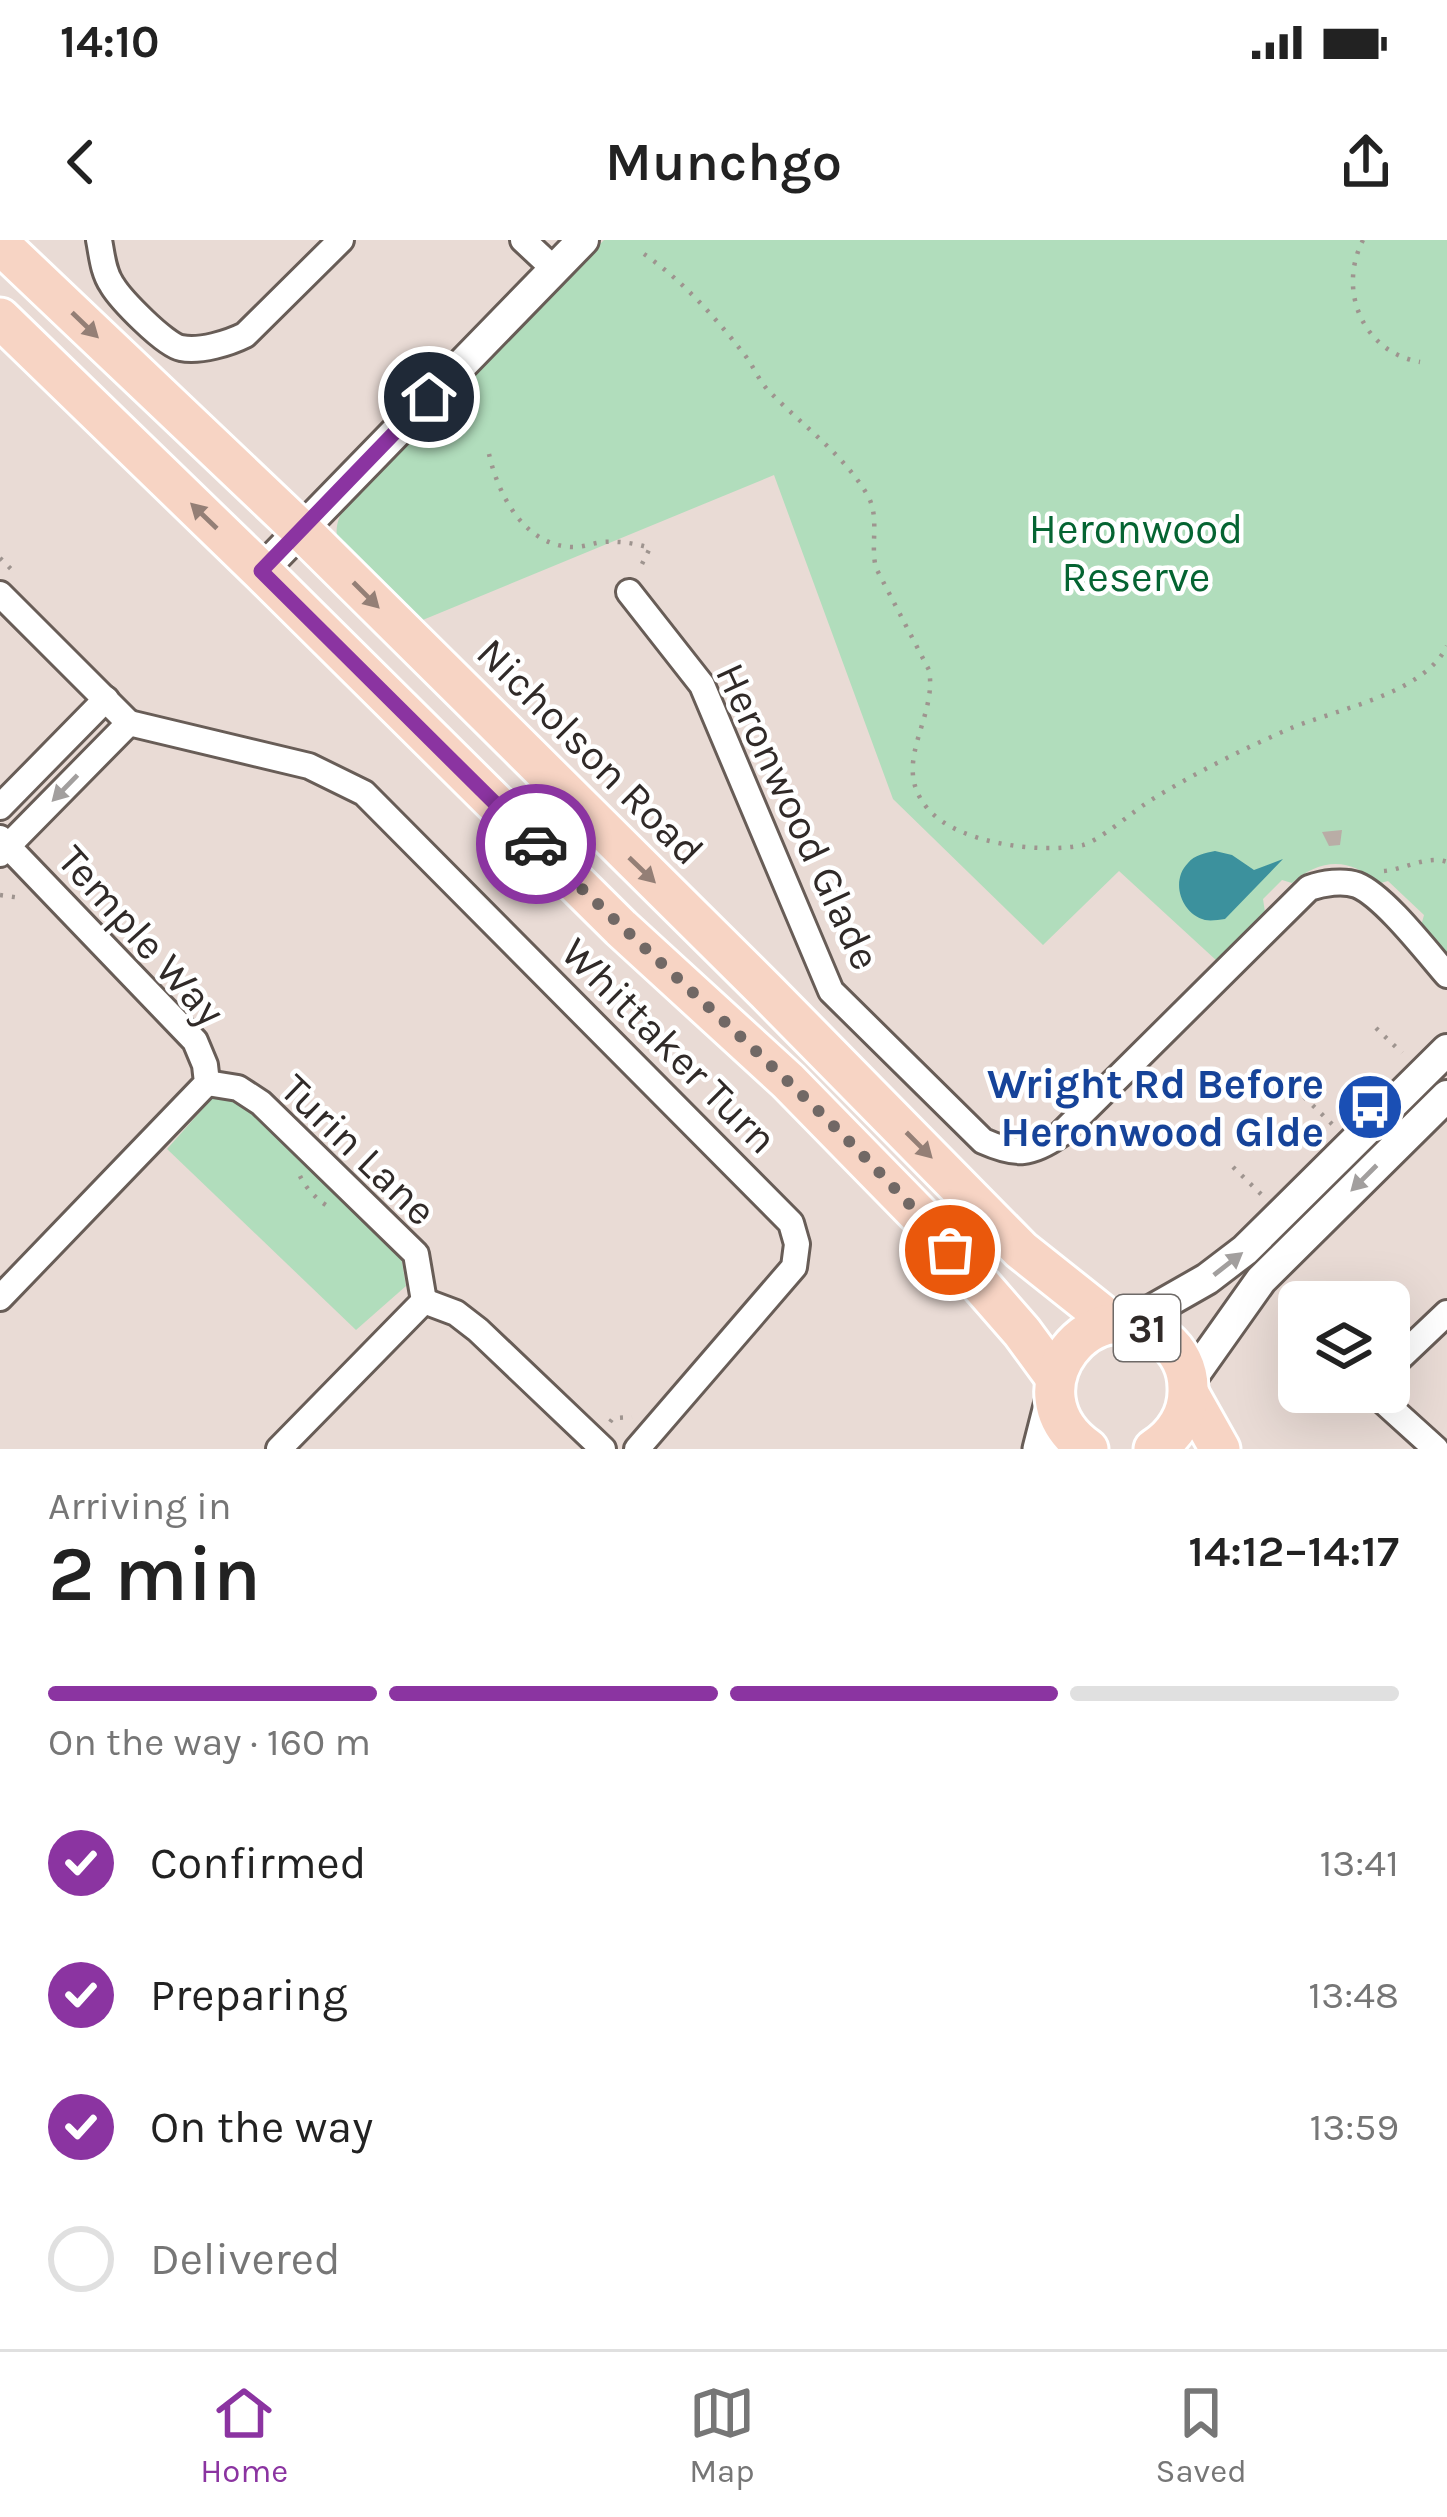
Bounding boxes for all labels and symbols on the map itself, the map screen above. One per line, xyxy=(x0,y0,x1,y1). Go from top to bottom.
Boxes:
one-way arrow xyxy=(70,310,99,338)
pin xyxy=(378,346,480,448)
one-way arrow xyxy=(190,503,219,531)
park label: Heronwood Reserve xyxy=(1029,504,1243,602)
one-way arrow xyxy=(352,581,380,609)
street label: Nicholson Road xyxy=(467,628,714,875)
street label: Heronwood Glade xyxy=(705,655,891,978)
one-way arrow xyxy=(51,774,79,802)
courier xyxy=(476,784,596,904)
street label: Temple Way xyxy=(47,835,235,1036)
one-way arrow xyxy=(627,856,656,884)
street label: Whittaker Turn xyxy=(551,927,788,1164)
place label: Wright Rd Before Heronwood Glde xyxy=(987,1059,1324,1157)
street label: Turin Lane xyxy=(270,1064,446,1236)
bus stop icon: Wright Rd Before Heronwood Glde xyxy=(1335,1072,1405,1142)
one-way arrow xyxy=(905,1131,933,1159)
one-way arrow xyxy=(1350,1164,1378,1192)
pin xyxy=(899,1199,1001,1301)
one-way arrow xyxy=(1212,1252,1244,1276)
road number: 31 xyxy=(1114,1295,1180,1361)

